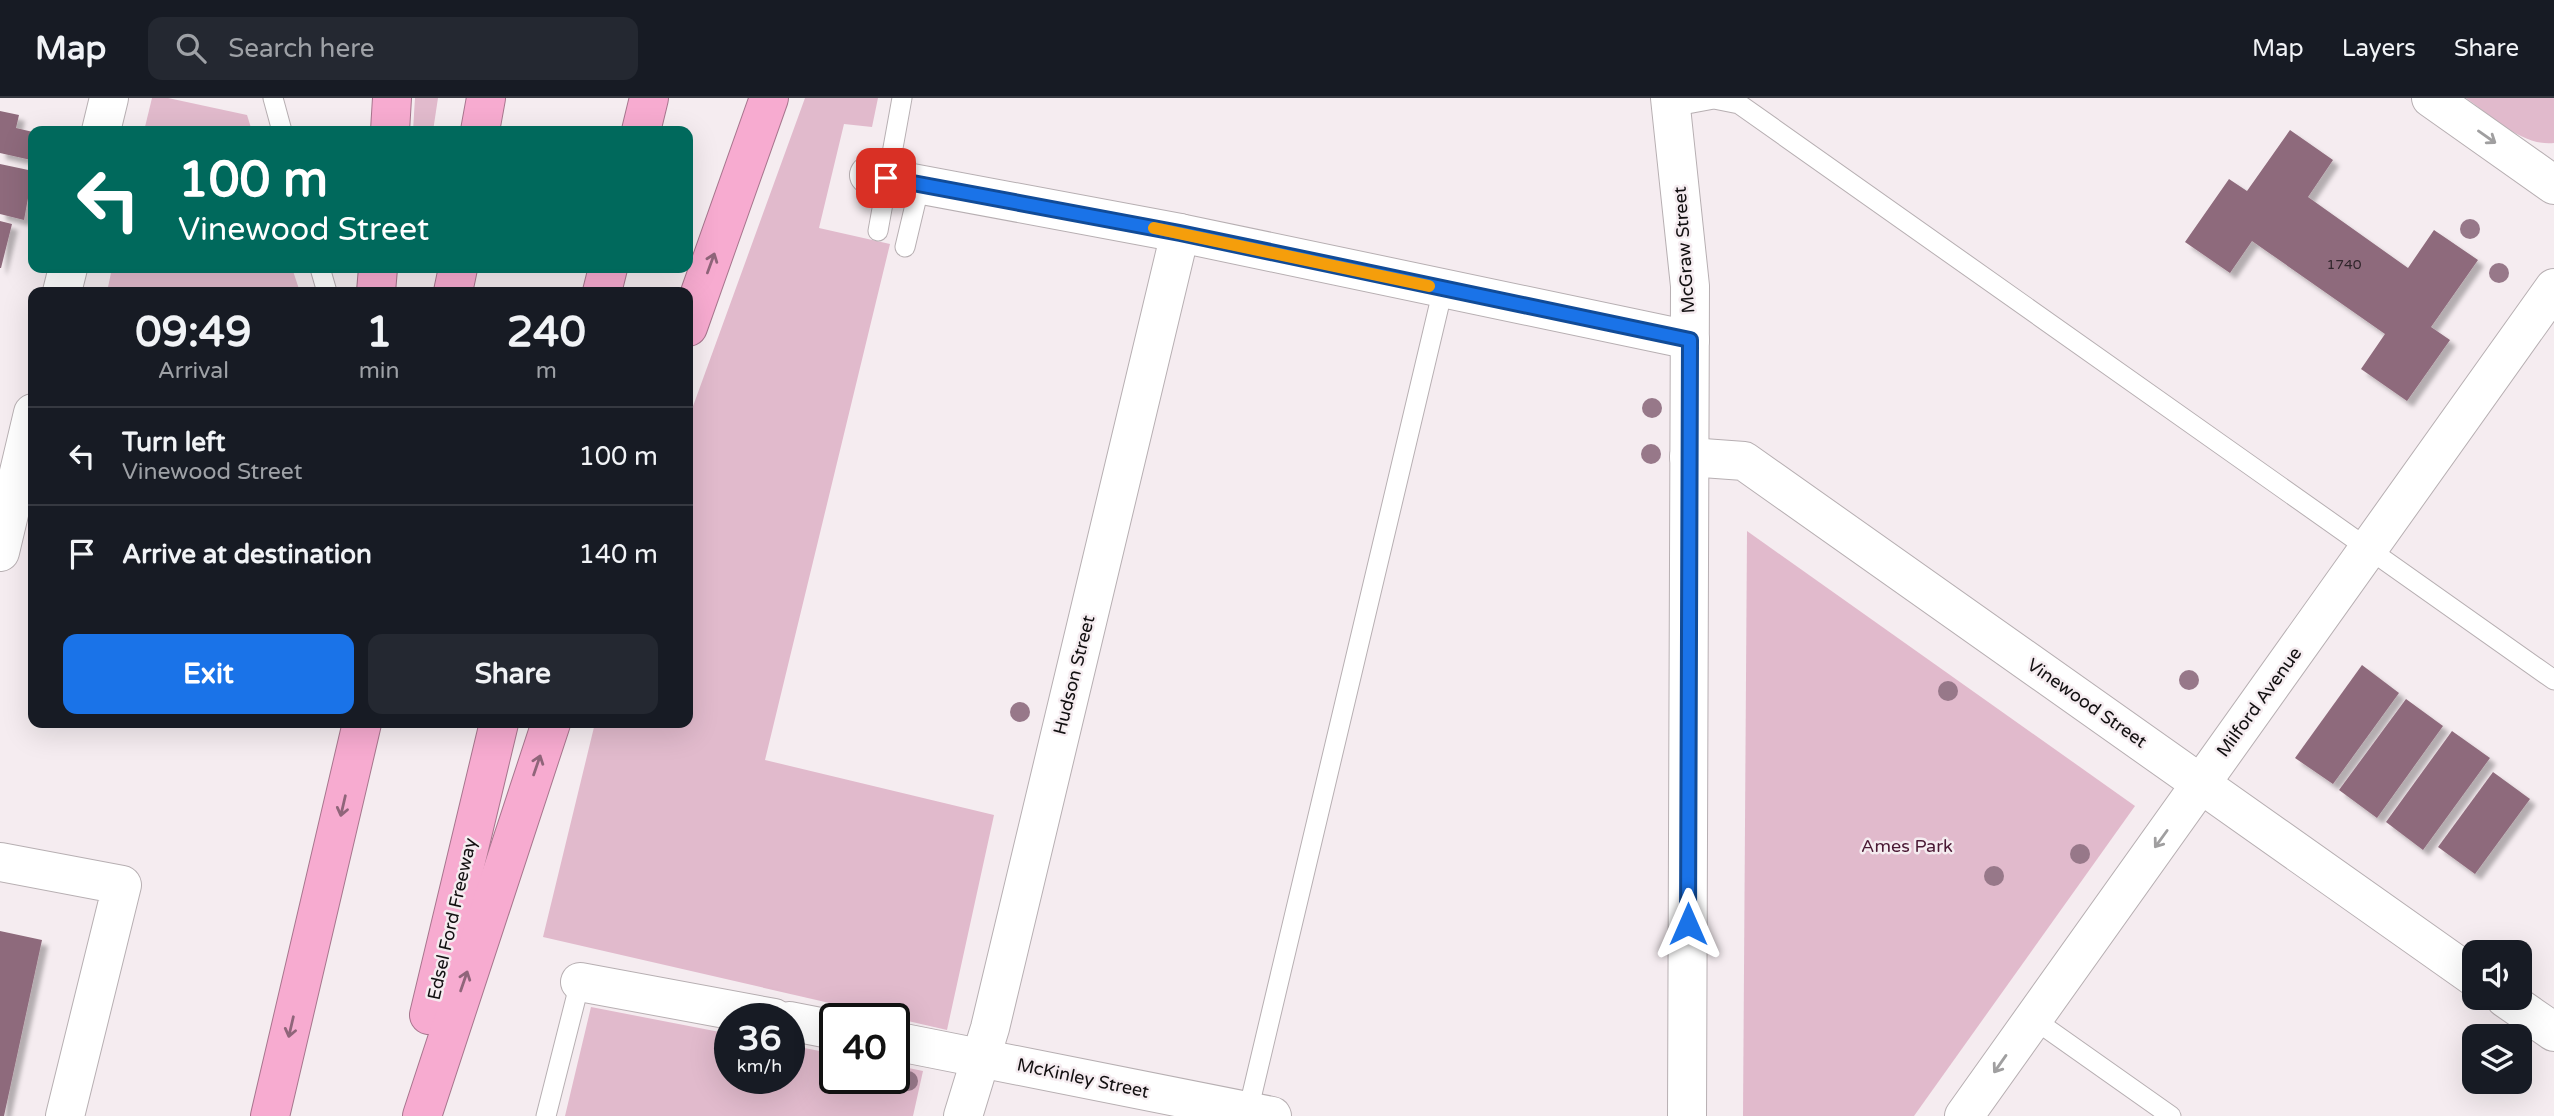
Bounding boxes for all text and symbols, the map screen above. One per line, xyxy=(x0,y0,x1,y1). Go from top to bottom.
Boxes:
search box xyxy=(148,17,638,80)
text: Map xyxy=(35,29,106,68)
icon: search xyxy=(172,29,210,67)
text: Search here xyxy=(228,33,374,64)
text: Map xyxy=(2252,34,2304,63)
text: Layers xyxy=(2342,34,2416,63)
text: Share xyxy=(2454,34,2519,63)
one-way arrow xyxy=(2477,130,2496,144)
pin xyxy=(856,148,916,208)
text: 100 m xyxy=(178,151,328,210)
icon: left xyxy=(63,154,154,245)
icon: arrive xyxy=(867,159,905,197)
street label: McGraw Street xyxy=(1669,186,1699,314)
text: Vinewood Street xyxy=(178,211,429,249)
one-way arrow xyxy=(705,252,718,274)
house number: 1740 xyxy=(2326,256,2362,273)
text: 09:49 xyxy=(135,307,252,358)
text: 1 xyxy=(366,307,392,358)
text: 240 xyxy=(507,307,586,358)
text: Arrival xyxy=(158,357,229,385)
text: min xyxy=(359,357,400,385)
text: m xyxy=(536,357,557,385)
text: Turn left xyxy=(122,427,225,458)
icon: left xyxy=(63,437,101,475)
text: 100 m xyxy=(578,441,658,472)
text: Vinewood Street xyxy=(122,458,303,486)
icon: arrive xyxy=(63,535,101,573)
text: Arrive at destination xyxy=(122,539,372,570)
text: 140 m xyxy=(578,539,658,570)
street label: Hudson Street xyxy=(1049,613,1100,737)
button: Exit xyxy=(63,634,354,714)
button: Share xyxy=(368,634,658,714)
street label: Milford Avenue xyxy=(2212,643,2306,761)
street label: Vinewood Street xyxy=(2023,653,2151,753)
one-way arrow xyxy=(532,755,544,777)
one-way arrow xyxy=(336,794,349,816)
one-way arrow xyxy=(2154,829,2168,848)
park label: Ames Park xyxy=(1861,835,1953,857)
street label: Edsel Ford Freeway xyxy=(423,836,481,1002)
position arrow xyxy=(1651,887,1725,961)
map controls xyxy=(2462,940,2532,1094)
button: sound xyxy=(2462,940,2532,1010)
one-way arrow xyxy=(459,970,471,992)
speed limit sign: 40 xyxy=(819,1003,910,1094)
one-way arrow xyxy=(284,1015,297,1038)
text: 36 xyxy=(738,1018,781,1060)
button: layers xyxy=(2462,1024,2532,1094)
street label: McKinley Street xyxy=(1015,1053,1151,1103)
one-way arrow xyxy=(1993,1054,2007,1073)
text: km/h xyxy=(737,1055,782,1077)

